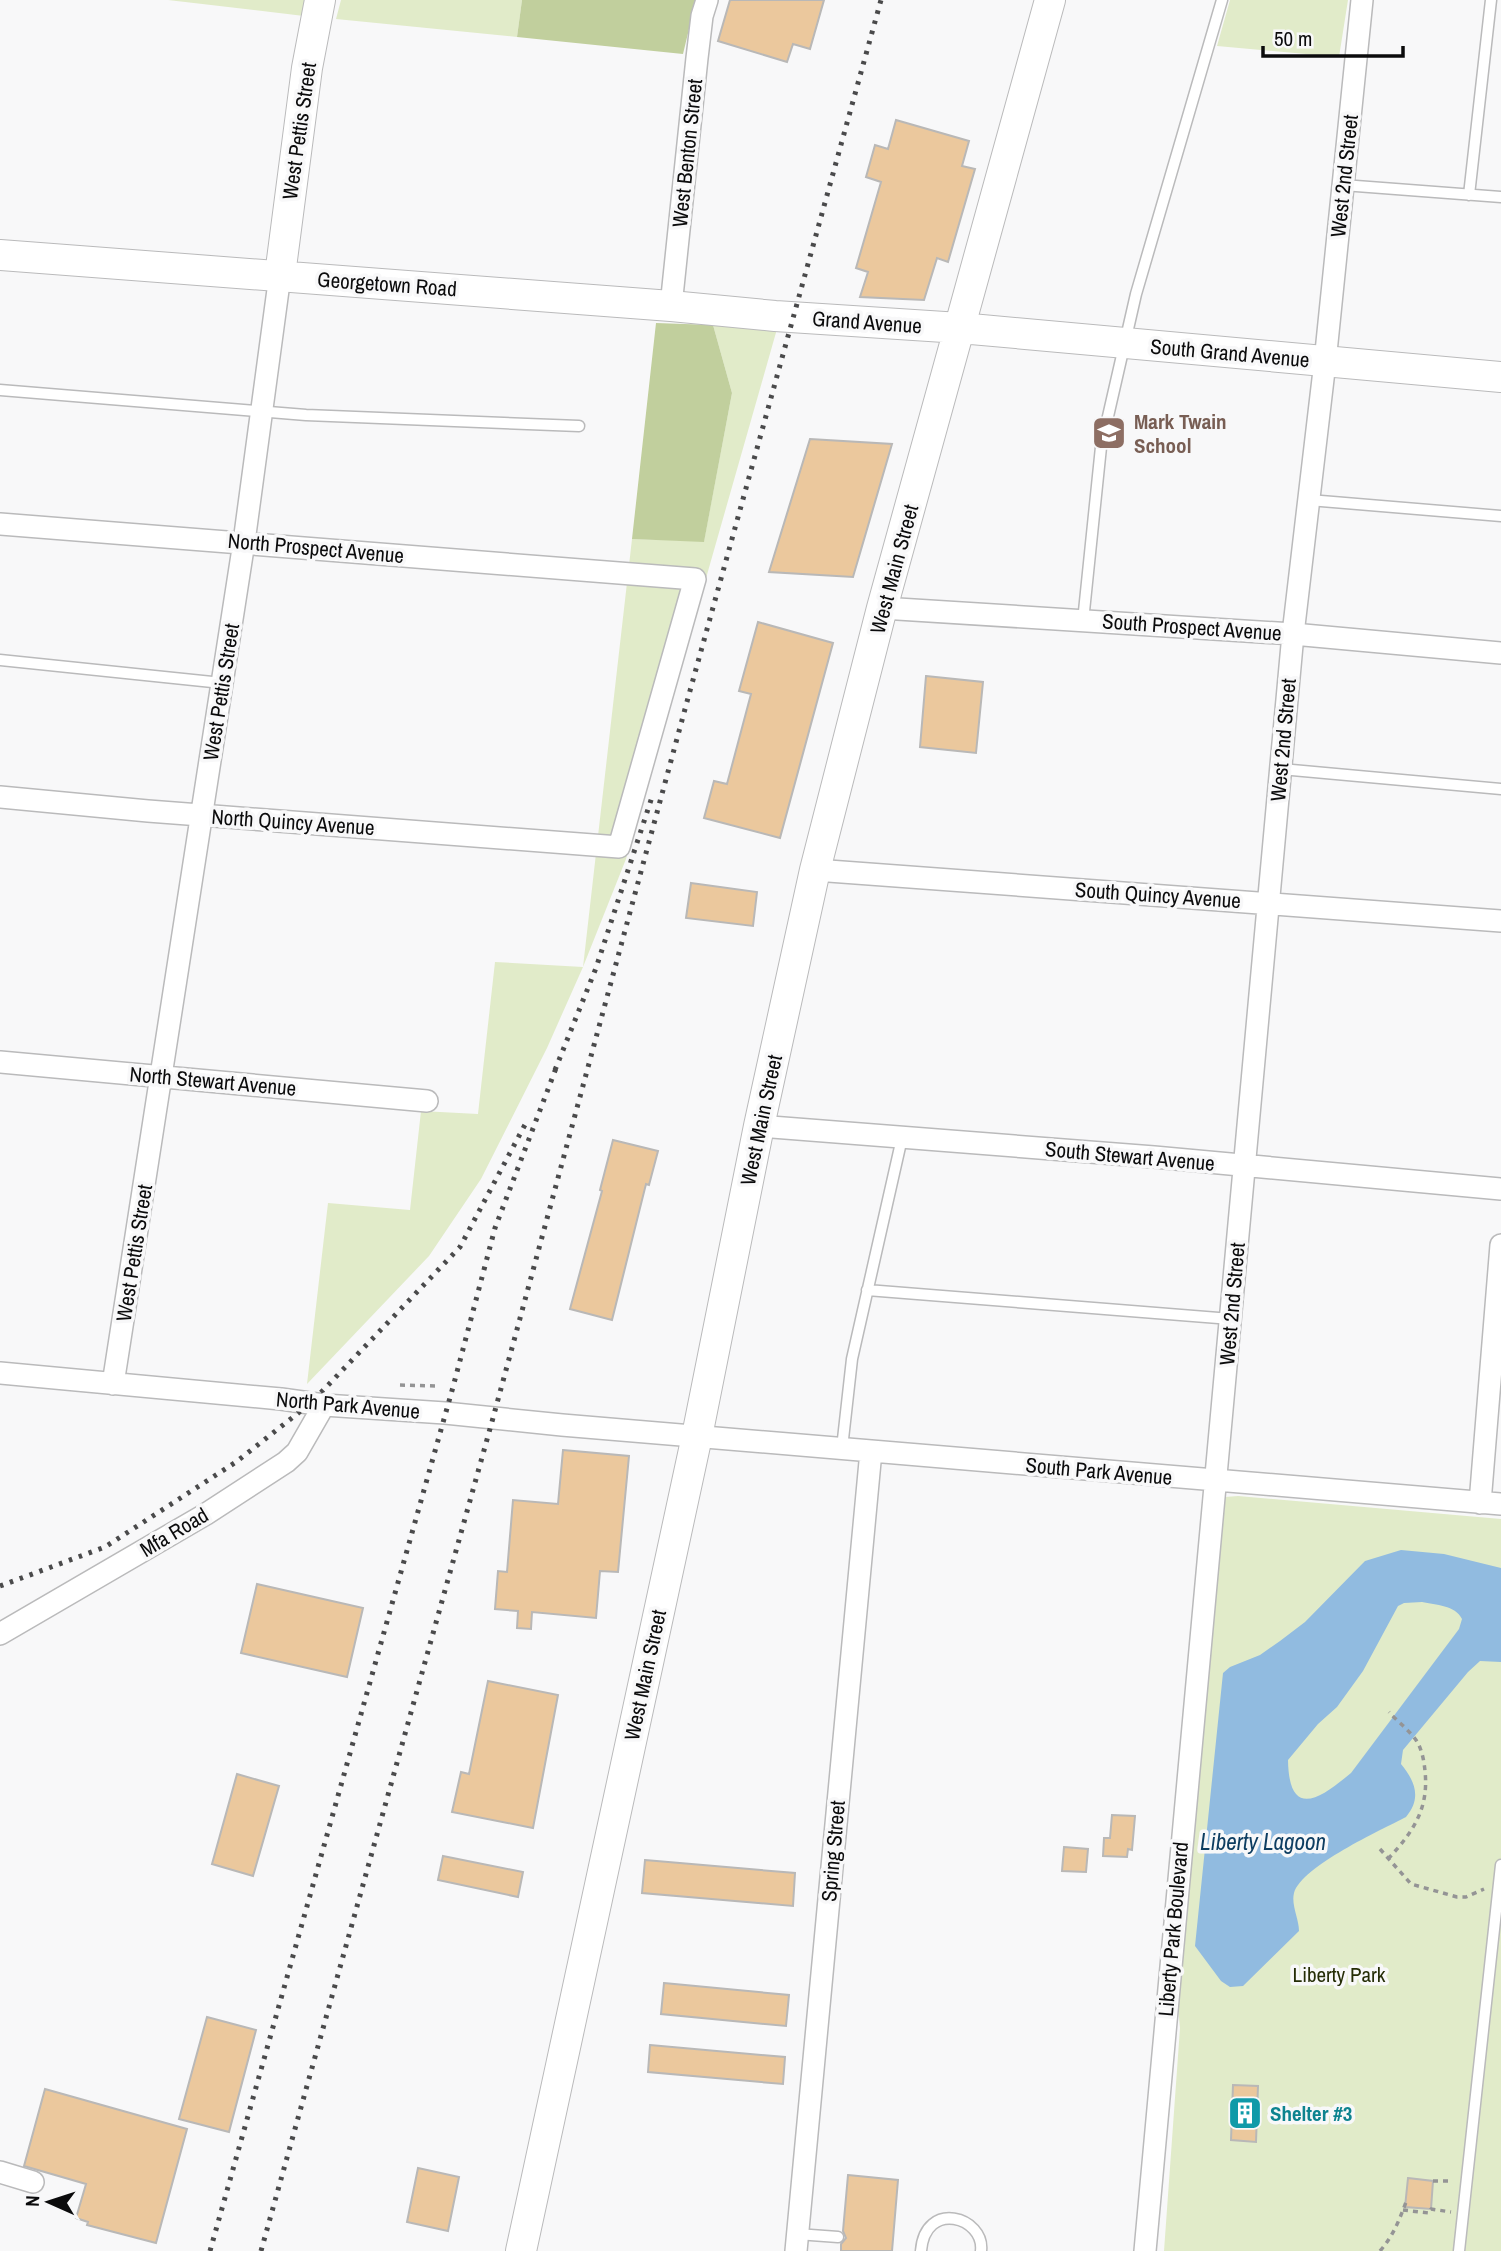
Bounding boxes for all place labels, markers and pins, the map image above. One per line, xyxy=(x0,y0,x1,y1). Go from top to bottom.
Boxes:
place label: Mark Twain School xyxy=(1134,407,1227,460)
school or university icon: Mark Twain School xyxy=(1090,414,1128,452)
building icon: Shelter #3 xyxy=(1226,2094,1264,2132)
place label: Shelter #3 xyxy=(1270,2099,1352,2128)

